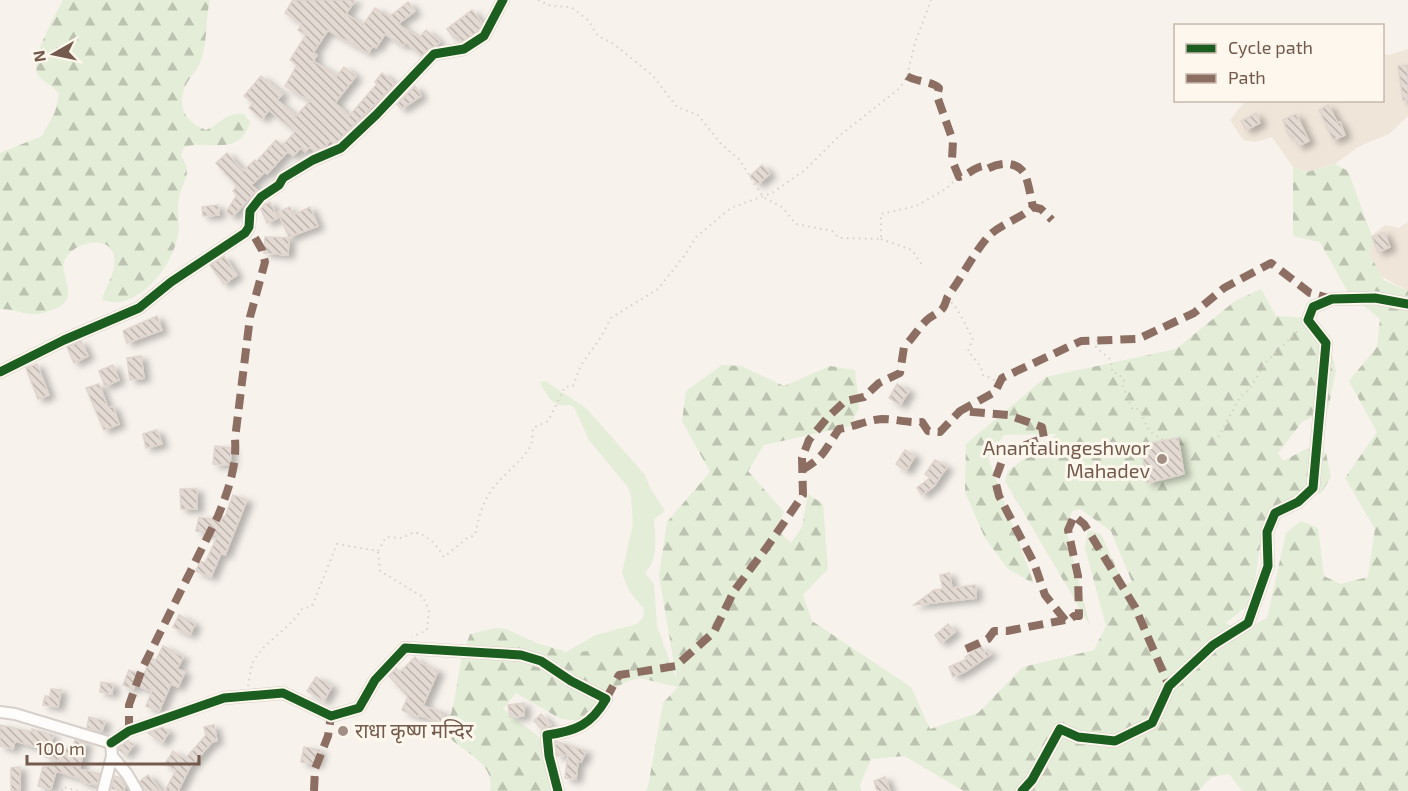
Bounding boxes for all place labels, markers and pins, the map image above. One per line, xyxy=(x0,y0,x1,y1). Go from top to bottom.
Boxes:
place label: Anantalingeshwor Mahadev xyxy=(983,435,1150,482)
marker: Anantalingeshwor Mahadev xyxy=(1155,452,1169,466)
place label: राधा कृष्ण मन्दिर xyxy=(355,718,474,744)
marker: राधा कृष्ण मन्दिर xyxy=(336,724,350,738)

